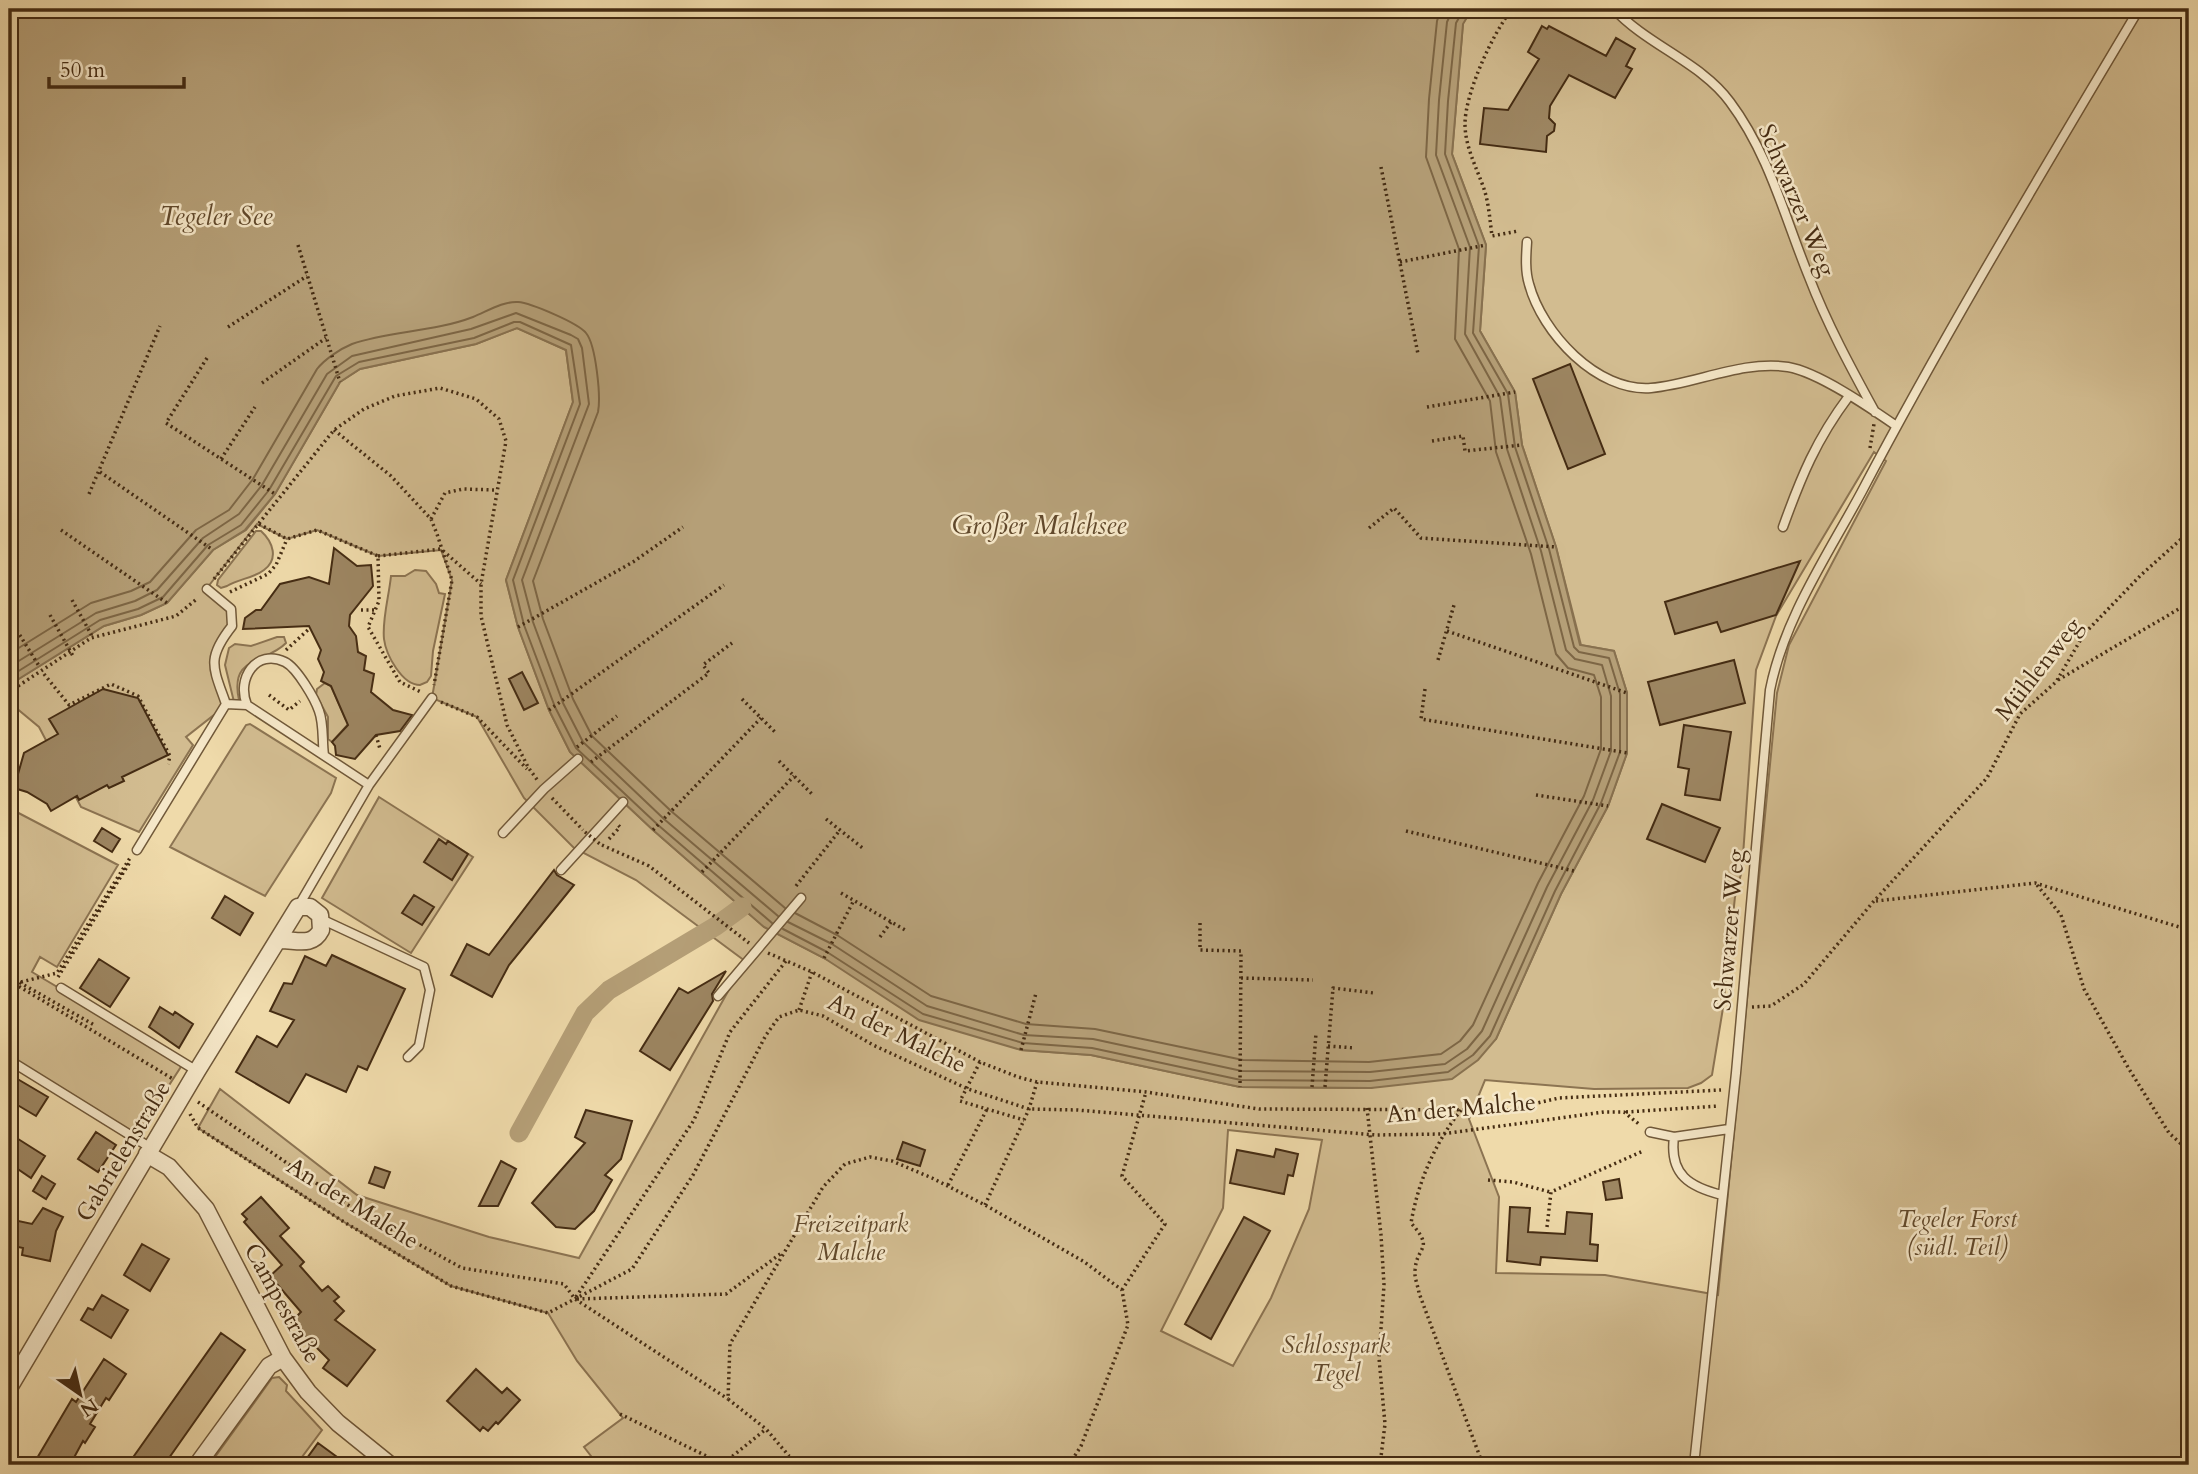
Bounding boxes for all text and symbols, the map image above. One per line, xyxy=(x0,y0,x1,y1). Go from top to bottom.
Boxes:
scale bar xyxy=(49,46,184,90)
text: 50 m xyxy=(60,56,105,85)
street label: Schwarzer Weg xyxy=(1750,119,1844,282)
water label: Tegeler See xyxy=(159,199,274,234)
water label: Großer Malchsee xyxy=(952,508,1127,543)
street label: Mühlenweg xyxy=(1987,610,2090,728)
street label: Schwarzer Weg xyxy=(1706,847,1753,1012)
street label: An der Malche xyxy=(822,986,971,1081)
street label: Gabrielenstraße xyxy=(68,1075,179,1228)
street label: An der Malche xyxy=(1385,1086,1537,1131)
street label: An der Malche xyxy=(280,1150,425,1257)
park label: Tegeler Forst (südl. Teil) xyxy=(1897,1203,2018,1264)
park label: Freizeitpark Malche xyxy=(794,1208,909,1269)
street label: Campestraße xyxy=(236,1237,329,1369)
park label: Schlosspark Tegel xyxy=(1282,1329,1390,1390)
north arrow xyxy=(46,1358,116,1428)
text: N xyxy=(74,1392,103,1423)

